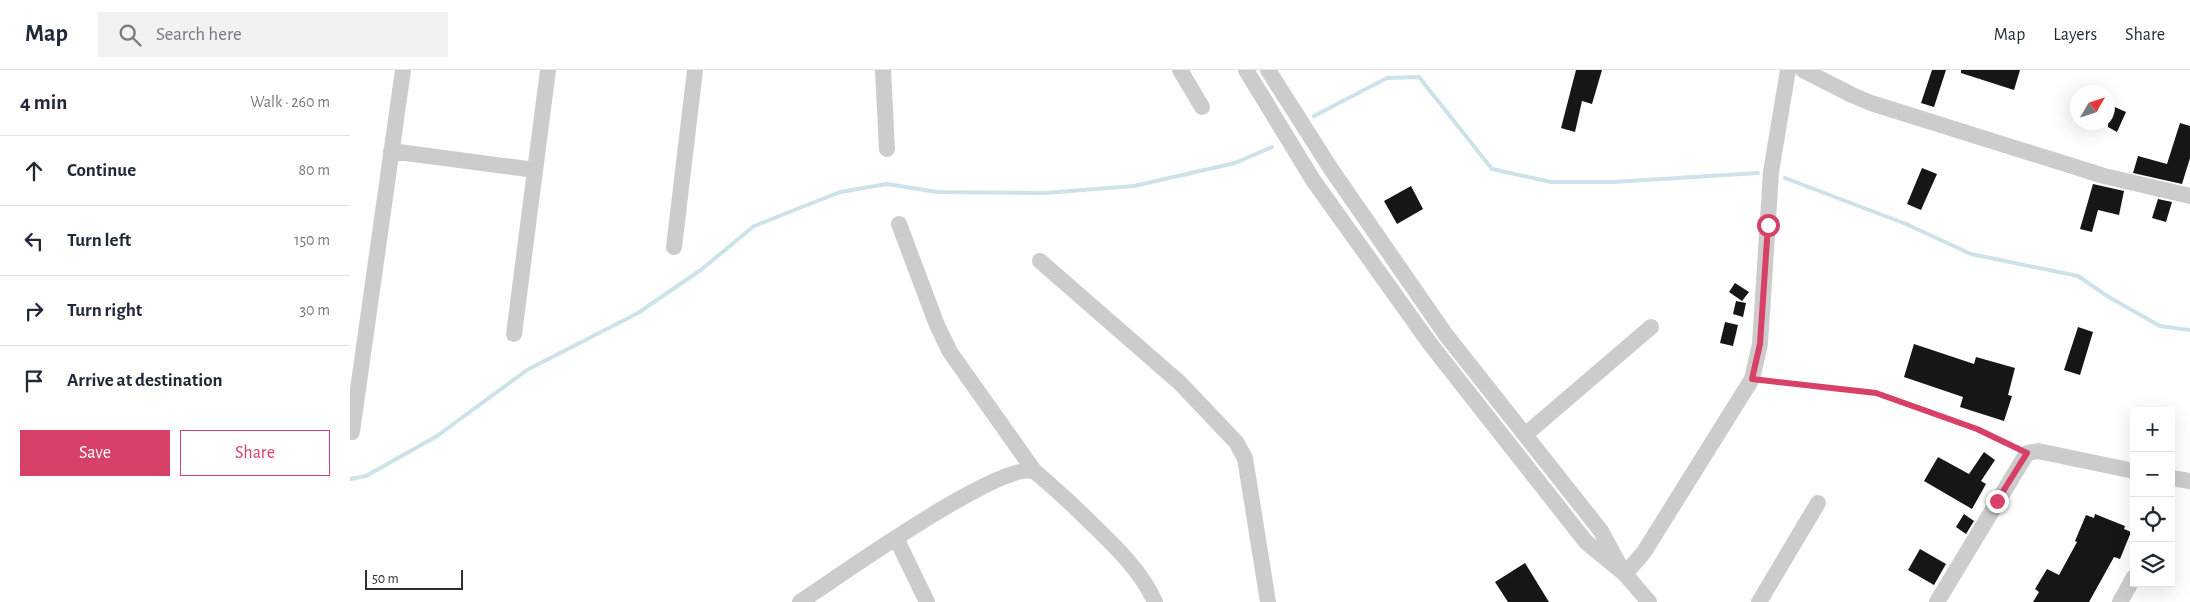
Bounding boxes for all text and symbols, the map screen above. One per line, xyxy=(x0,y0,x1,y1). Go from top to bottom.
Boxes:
search box xyxy=(98,12,448,57)
icon: search xyxy=(116,21,144,49)
text: Map xyxy=(25,22,68,46)
text: Search here xyxy=(156,25,242,44)
text: Map xyxy=(1994,26,2025,44)
text: Layers xyxy=(2053,26,2097,44)
text: Share xyxy=(2125,26,2165,44)
north arrow xyxy=(2070,85,2115,130)
text: 4 min xyxy=(20,92,67,113)
text: Walk · 260 m xyxy=(250,94,330,110)
icon: ahead xyxy=(20,157,48,185)
text: Continue xyxy=(67,161,136,180)
text: 80 m xyxy=(299,162,330,178)
route start xyxy=(1757,214,1780,237)
icon: left xyxy=(20,227,48,255)
text: Turn left xyxy=(67,231,131,250)
text: 150 m xyxy=(294,232,330,248)
icon: right xyxy=(20,297,48,325)
text: Turn right xyxy=(67,301,142,320)
text: 30 m xyxy=(300,302,330,318)
icon: arrive xyxy=(20,367,48,395)
text: Arrive at destination xyxy=(67,371,223,390)
map controls xyxy=(2130,407,2175,587)
button: + xyxy=(2130,407,2175,452)
button: Save xyxy=(20,430,170,476)
button: Share xyxy=(180,430,330,476)
button: − xyxy=(2130,452,2175,497)
route end xyxy=(1986,490,2009,513)
button: locate xyxy=(2130,497,2175,542)
button: layers xyxy=(2130,542,2175,587)
scale bar xyxy=(365,567,462,590)
text: 50 m xyxy=(372,572,399,586)

